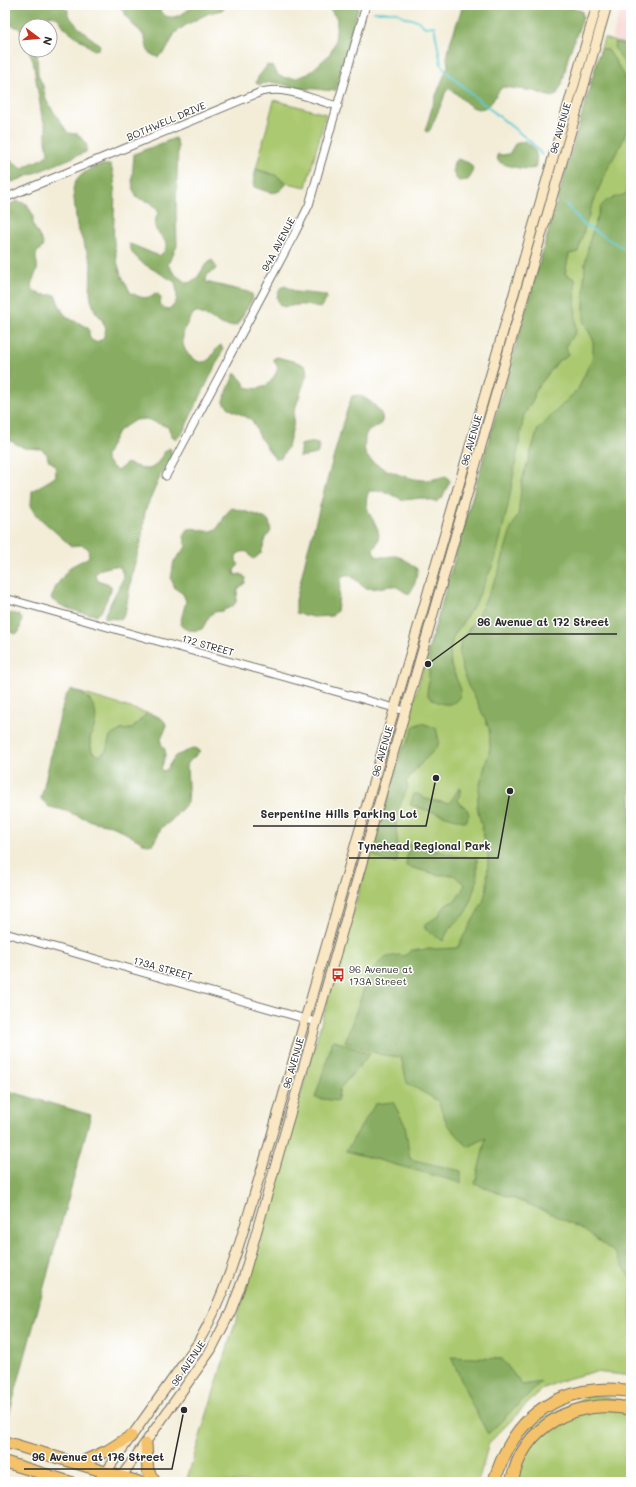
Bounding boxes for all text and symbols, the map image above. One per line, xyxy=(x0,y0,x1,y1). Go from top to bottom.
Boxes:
north arrow xyxy=(18,18,58,58)
text: N xyxy=(40,35,56,47)
street label: BOTHWELL DRIVE xyxy=(124,98,208,144)
street label: 96 AVENUE xyxy=(546,101,574,155)
street label: 94A AVENUE xyxy=(258,214,298,273)
street label: 96 AVENUE xyxy=(457,413,485,467)
callout: 96 Avenue at 172 Street xyxy=(469,611,617,634)
text: 96 Avenue at 172 Street xyxy=(477,614,609,629)
street label: 172 STREET xyxy=(180,631,236,659)
street label: 96 AVENUE xyxy=(368,724,396,778)
callout: Serpentine Hills Parking Lot xyxy=(253,803,426,826)
text: Serpentine Hills Parking Lot xyxy=(261,806,418,821)
callout: Tynehead Regional Park xyxy=(349,835,498,858)
text: Tynehead Regional Park xyxy=(357,838,491,853)
street label: 173A STREET xyxy=(132,953,194,983)
place label: 96 Avenue at 173A Street xyxy=(349,962,413,988)
bus stop icon: 96 Avenue at 173A Street xyxy=(330,967,346,983)
street label: 96 AVENUE xyxy=(279,1036,307,1090)
street label: 96 AVENUE xyxy=(168,1337,209,1389)
callout: 96 Avenue at 176 Street xyxy=(24,1446,172,1469)
text: 96 Avenue at 176 Street xyxy=(32,1449,164,1464)

